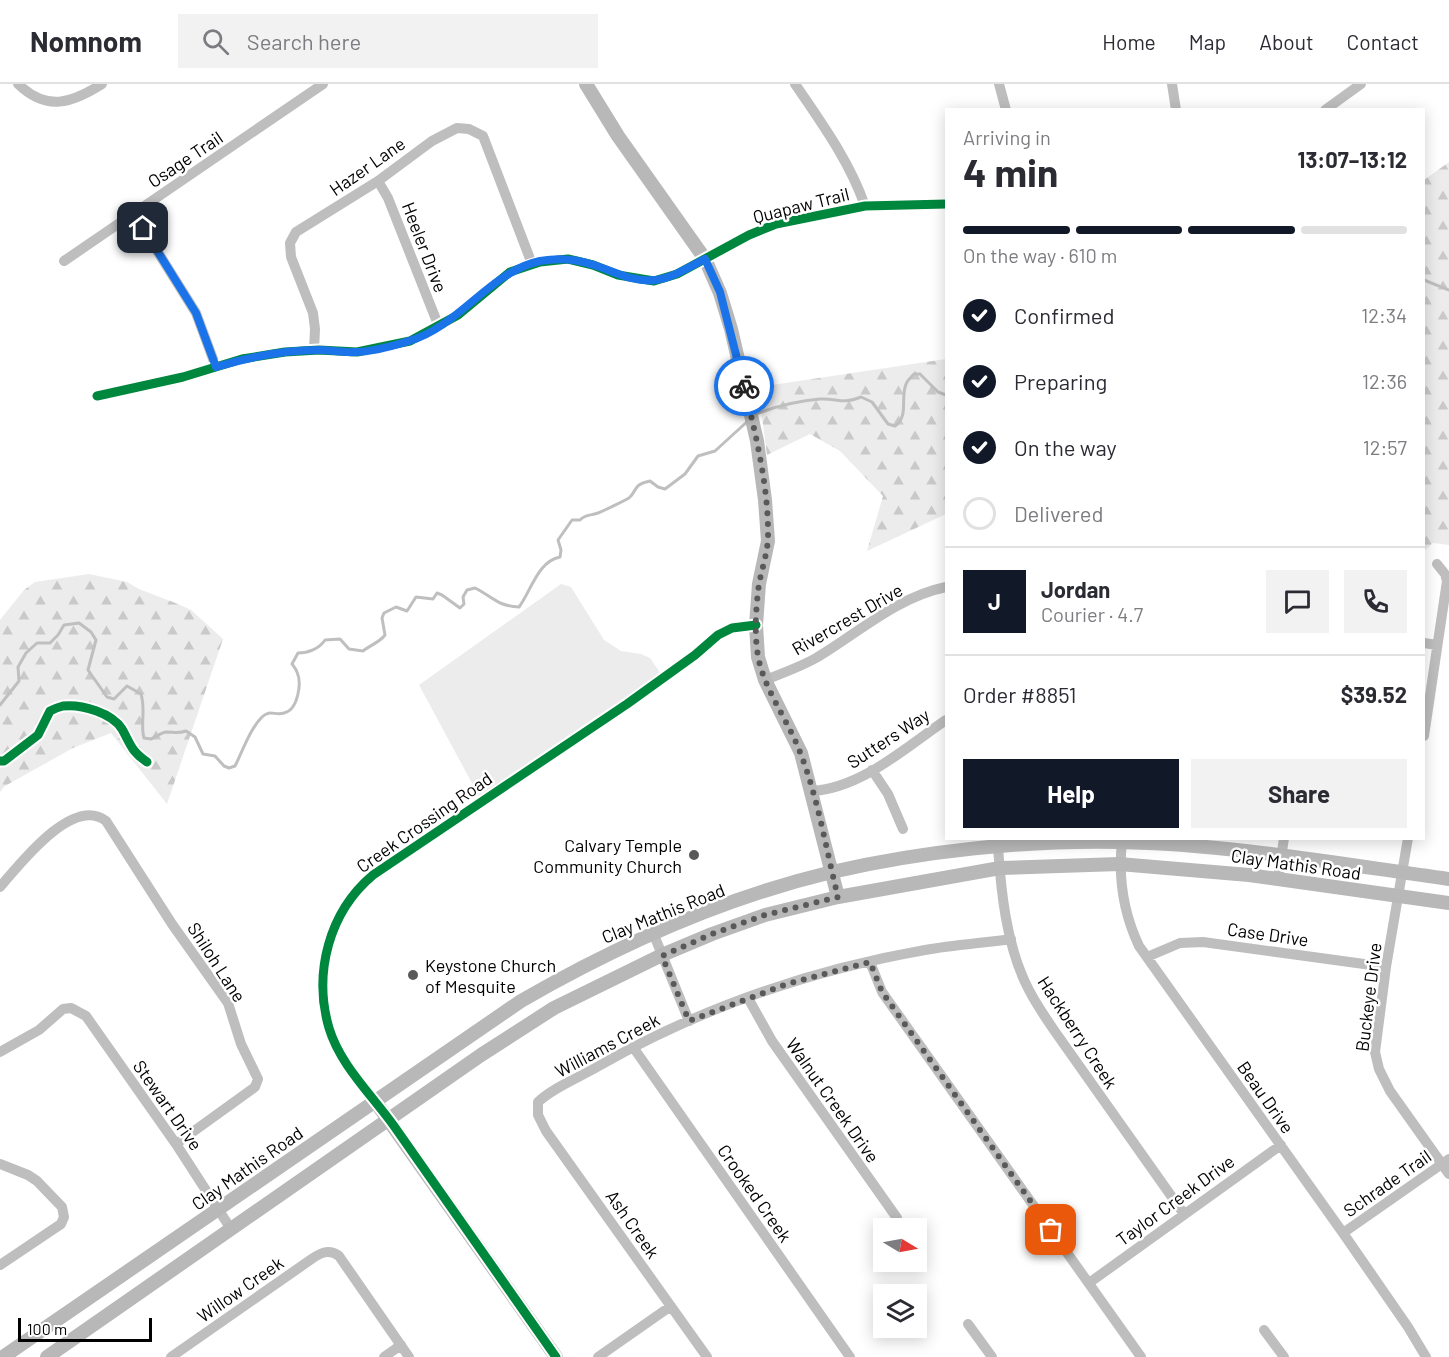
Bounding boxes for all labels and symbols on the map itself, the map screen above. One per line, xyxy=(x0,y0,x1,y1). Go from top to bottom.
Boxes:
street label: Osage Trail xyxy=(143,126,227,192)
street label: Hazer Lane xyxy=(325,132,409,200)
street label: Quapaw Trail xyxy=(751,182,851,228)
street label: Heeler Drive xyxy=(398,199,452,295)
pin xyxy=(117,202,168,253)
courier xyxy=(714,356,774,416)
street label: Rivercrest Drive xyxy=(788,578,906,660)
street label: Sutters Way xyxy=(843,703,933,773)
street label: Creek Crossing Road xyxy=(352,767,496,877)
place label: Calvary Temple Community Church xyxy=(533,834,682,877)
street label: Clay Mathis Road xyxy=(1230,844,1362,884)
marker: Calvary Temple Community Church xyxy=(687,848,701,862)
street label: Clay Mathis Road xyxy=(598,878,728,948)
street label: Case Drive xyxy=(1226,917,1310,951)
street label: Shiloh Lane xyxy=(183,918,251,1006)
street label: Buckeye Drive xyxy=(1350,941,1386,1053)
place label: Keystone Church of Mesquite xyxy=(425,954,556,997)
marker: Keystone Church of Mesquite xyxy=(406,968,420,982)
street label: Hackberry Creek xyxy=(1033,972,1123,1092)
street label: Williams Creek xyxy=(551,1008,663,1082)
street label: Walnut Creek Drive xyxy=(782,1033,884,1167)
street label: Stewart Drive xyxy=(129,1056,207,1154)
street label: Beau Drive xyxy=(1233,1057,1299,1137)
street label: Clay Mathis Road xyxy=(187,1121,307,1215)
street label: Crooked Creek xyxy=(713,1140,797,1246)
street label: Schrade Trail xyxy=(1339,1145,1435,1221)
street label: Taylor Creek Drive xyxy=(1112,1150,1238,1250)
street label: Ash Creek xyxy=(601,1186,665,1262)
pin xyxy=(1025,1204,1076,1255)
north arrow xyxy=(873,1218,927,1272)
street label: Willow Creek xyxy=(193,1251,287,1327)
scale bar xyxy=(18,1315,152,1342)

